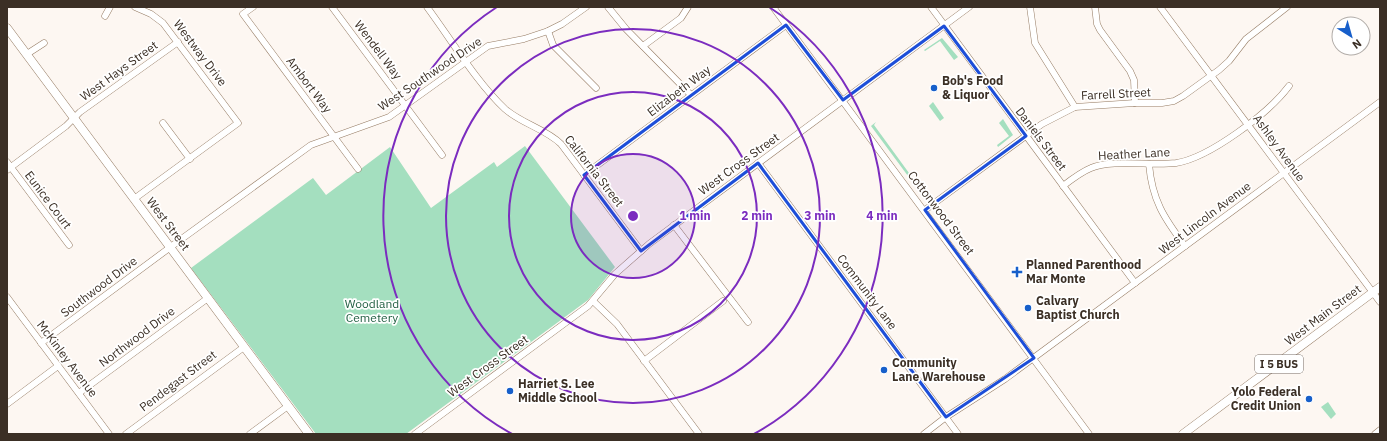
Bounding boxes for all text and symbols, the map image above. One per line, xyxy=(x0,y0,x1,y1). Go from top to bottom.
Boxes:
north arrow xyxy=(1331,16,1371,56)
street label: Westway Drive xyxy=(171,17,230,89)
street label: Wendell Way xyxy=(351,17,405,82)
street label: West Southwood Drive xyxy=(375,33,485,114)
text: N xyxy=(1350,36,1364,52)
street label: West Hays Street xyxy=(77,37,160,104)
street label: Ambort Way xyxy=(283,54,335,116)
street label: Elizabeth Way xyxy=(644,62,713,119)
place label: Bob's Food & Liquor xyxy=(942,73,1003,102)
marker: Bob's Food & Liquor xyxy=(929,83,939,93)
street label: Farrell Street xyxy=(1081,84,1151,103)
street label: Daniels Street xyxy=(1013,104,1070,173)
street label: Ashley Avenue xyxy=(1250,111,1309,184)
street label: West Cross Street xyxy=(696,129,782,198)
street label: California Street xyxy=(562,132,627,210)
street label: Heather Lane xyxy=(1098,144,1171,163)
street label: Eunice Court xyxy=(22,168,75,232)
street label: Cottonwood Street xyxy=(905,168,978,258)
street label: West Lincoln Avenue xyxy=(1156,178,1254,257)
street label: West Street xyxy=(144,194,193,253)
text: 1 min xyxy=(679,208,711,223)
text: 2 min xyxy=(741,208,773,223)
text: 3 min xyxy=(804,208,836,223)
text: 4 min xyxy=(866,208,898,223)
centre of rings xyxy=(626,209,640,223)
street label: Community Lane xyxy=(834,251,901,333)
street label: Southwood Drive xyxy=(58,253,140,320)
place label: Planned Parenthood Mar Monte xyxy=(1026,257,1141,286)
marker: Planned Parenthood Mar Monte xyxy=(1011,266,1023,278)
street label: West Main Street xyxy=(1282,281,1364,348)
place label: Calvary Baptist Church xyxy=(1036,293,1120,322)
park label: Woodland Cemetery xyxy=(345,296,399,325)
street label: Northwood Drive xyxy=(96,303,178,370)
marker: Calvary Baptist Church xyxy=(1023,303,1033,313)
street label: McKinley Avenue xyxy=(34,317,101,400)
street label: West Cross Street xyxy=(445,331,531,400)
street label: Pendegast Street xyxy=(136,347,219,414)
place label: Community Lane Warehouse xyxy=(892,355,986,384)
road number: I 5 BUS xyxy=(1255,355,1303,373)
marker: Community Lane Warehouse xyxy=(879,365,889,375)
place label: Harriet S. Lee Middle School xyxy=(518,376,597,405)
place label: Yolo Federal Credit Union xyxy=(1231,384,1301,413)
marker: Harriet S. Lee Middle School xyxy=(505,386,515,396)
marker: Yolo Federal Credit Union xyxy=(1304,394,1314,404)

